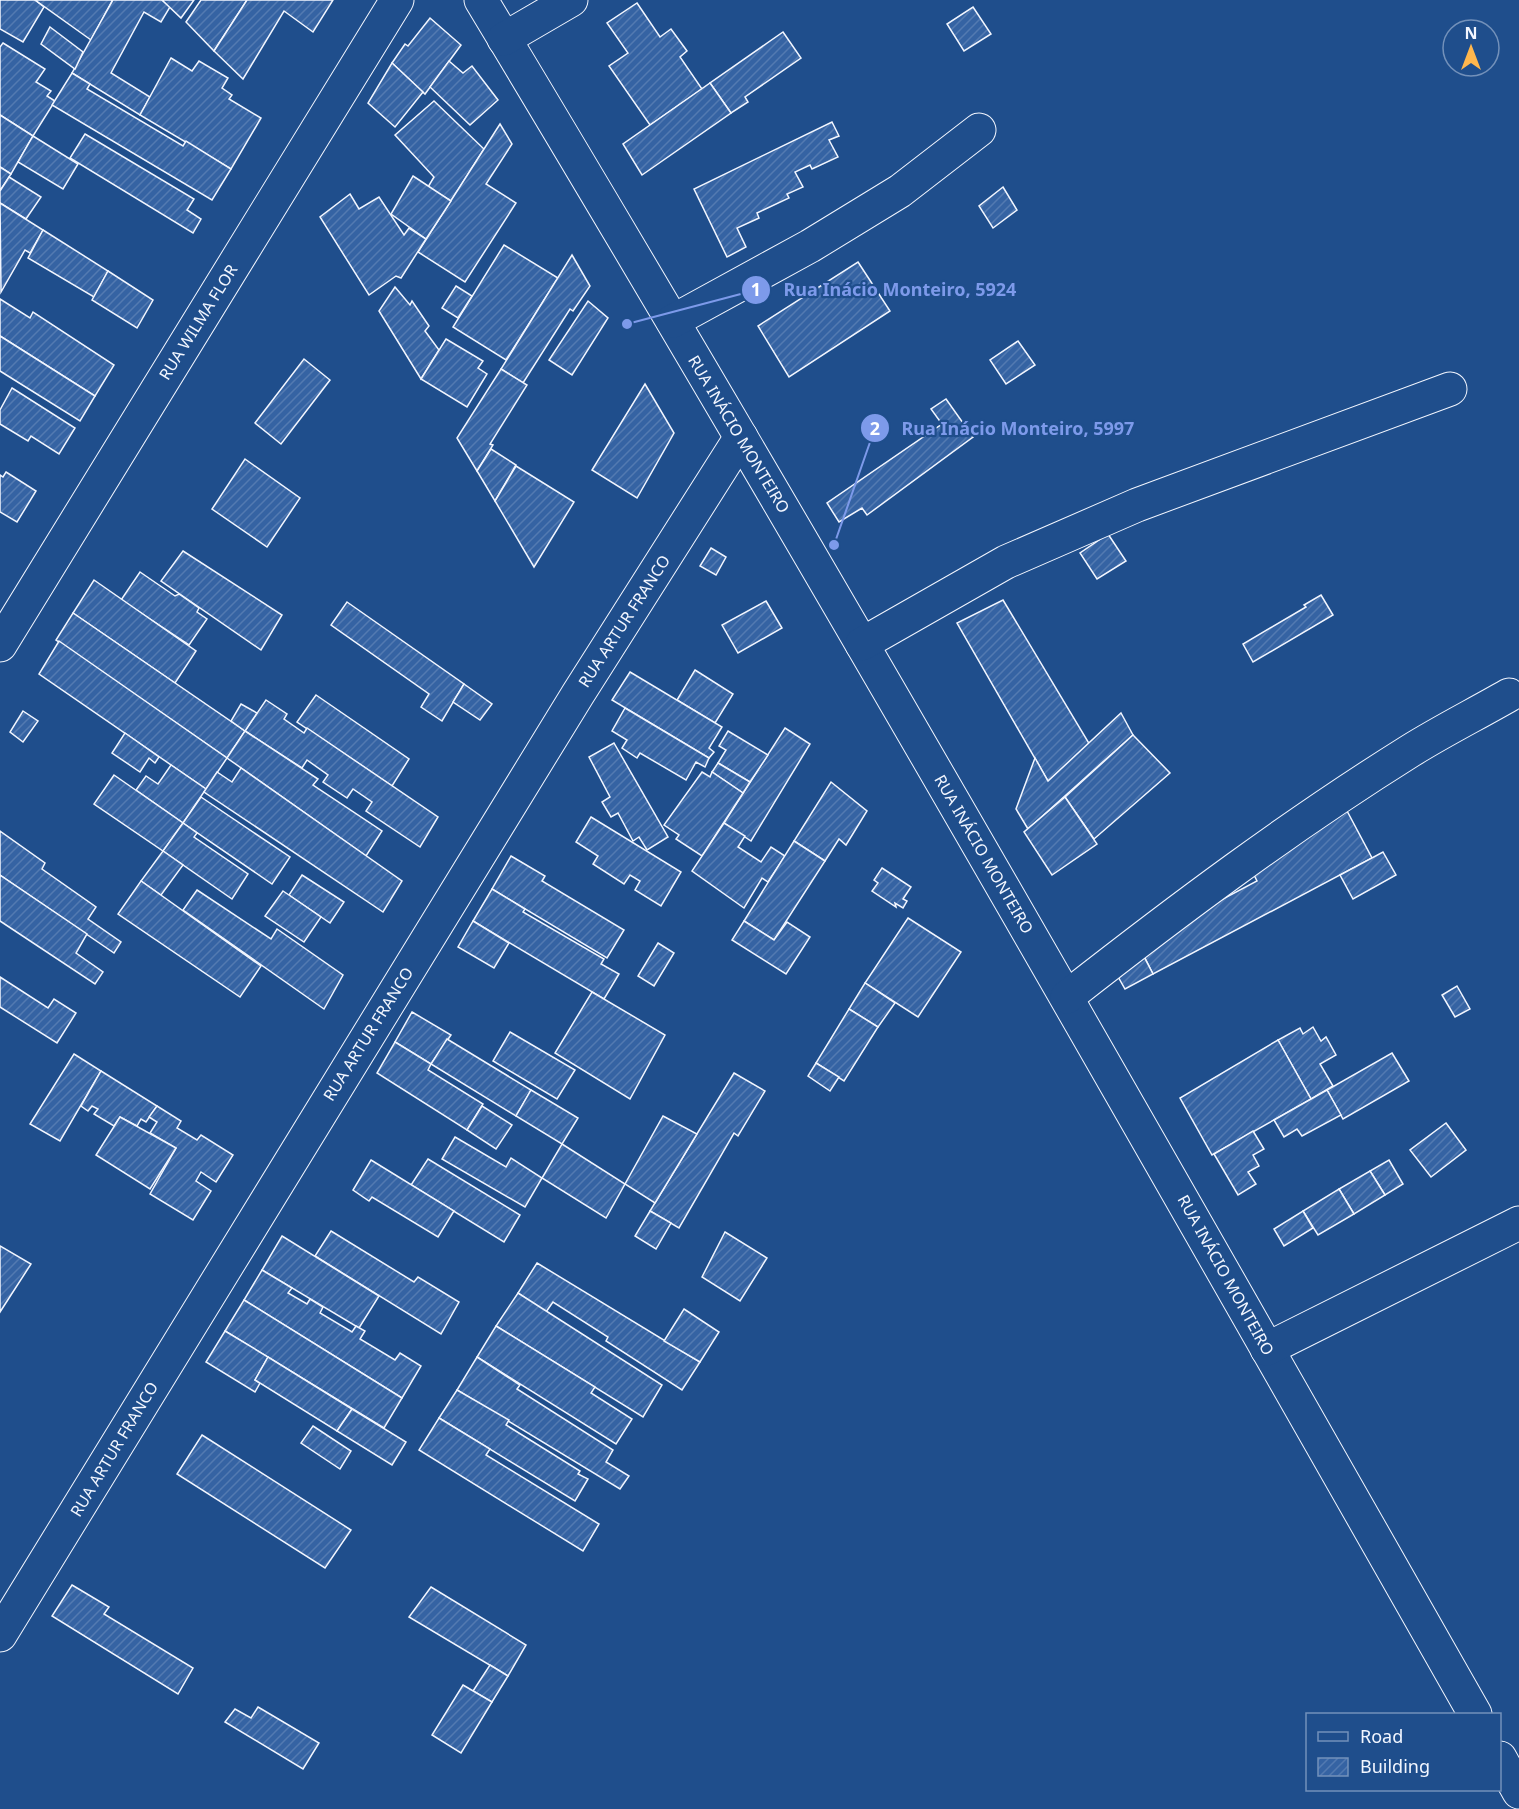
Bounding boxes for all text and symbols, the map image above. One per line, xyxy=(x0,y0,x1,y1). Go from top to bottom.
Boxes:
north arrow xyxy=(1441,18,1501,78)
text: N xyxy=(1464,22,1478,44)
street label: RUA WILMA FLOR xyxy=(154,260,242,384)
callout: Rua Inácio Monteiro, 5924 xyxy=(741,272,1028,308)
text: 1 xyxy=(751,277,761,301)
text: Rua Inácio Monteiro, 5924 xyxy=(784,277,1016,301)
street label: RUA INÁCIO MONTEIRO xyxy=(683,351,795,517)
callout: Rua Inácio Monteiro, 5997 xyxy=(860,410,1147,446)
text: 2 xyxy=(870,416,880,440)
text: Rua Inácio Monteiro, 5997 xyxy=(902,416,1134,440)
street label: RUA ARTUR FRANCO xyxy=(573,551,675,691)
street label: RUA INÁCIO MONTEIRO xyxy=(929,770,1039,938)
street label: RUA ARTUR FRANCO xyxy=(318,963,418,1105)
street label: RUA INÁCIO MONTEIRO xyxy=(1173,1191,1279,1359)
street label: RUA ARTUR FRANCO xyxy=(65,1377,163,1521)
legend xyxy=(1306,1713,1501,1791)
text: Road xyxy=(1360,1724,1403,1748)
text: Building xyxy=(1360,1754,1430,1778)

